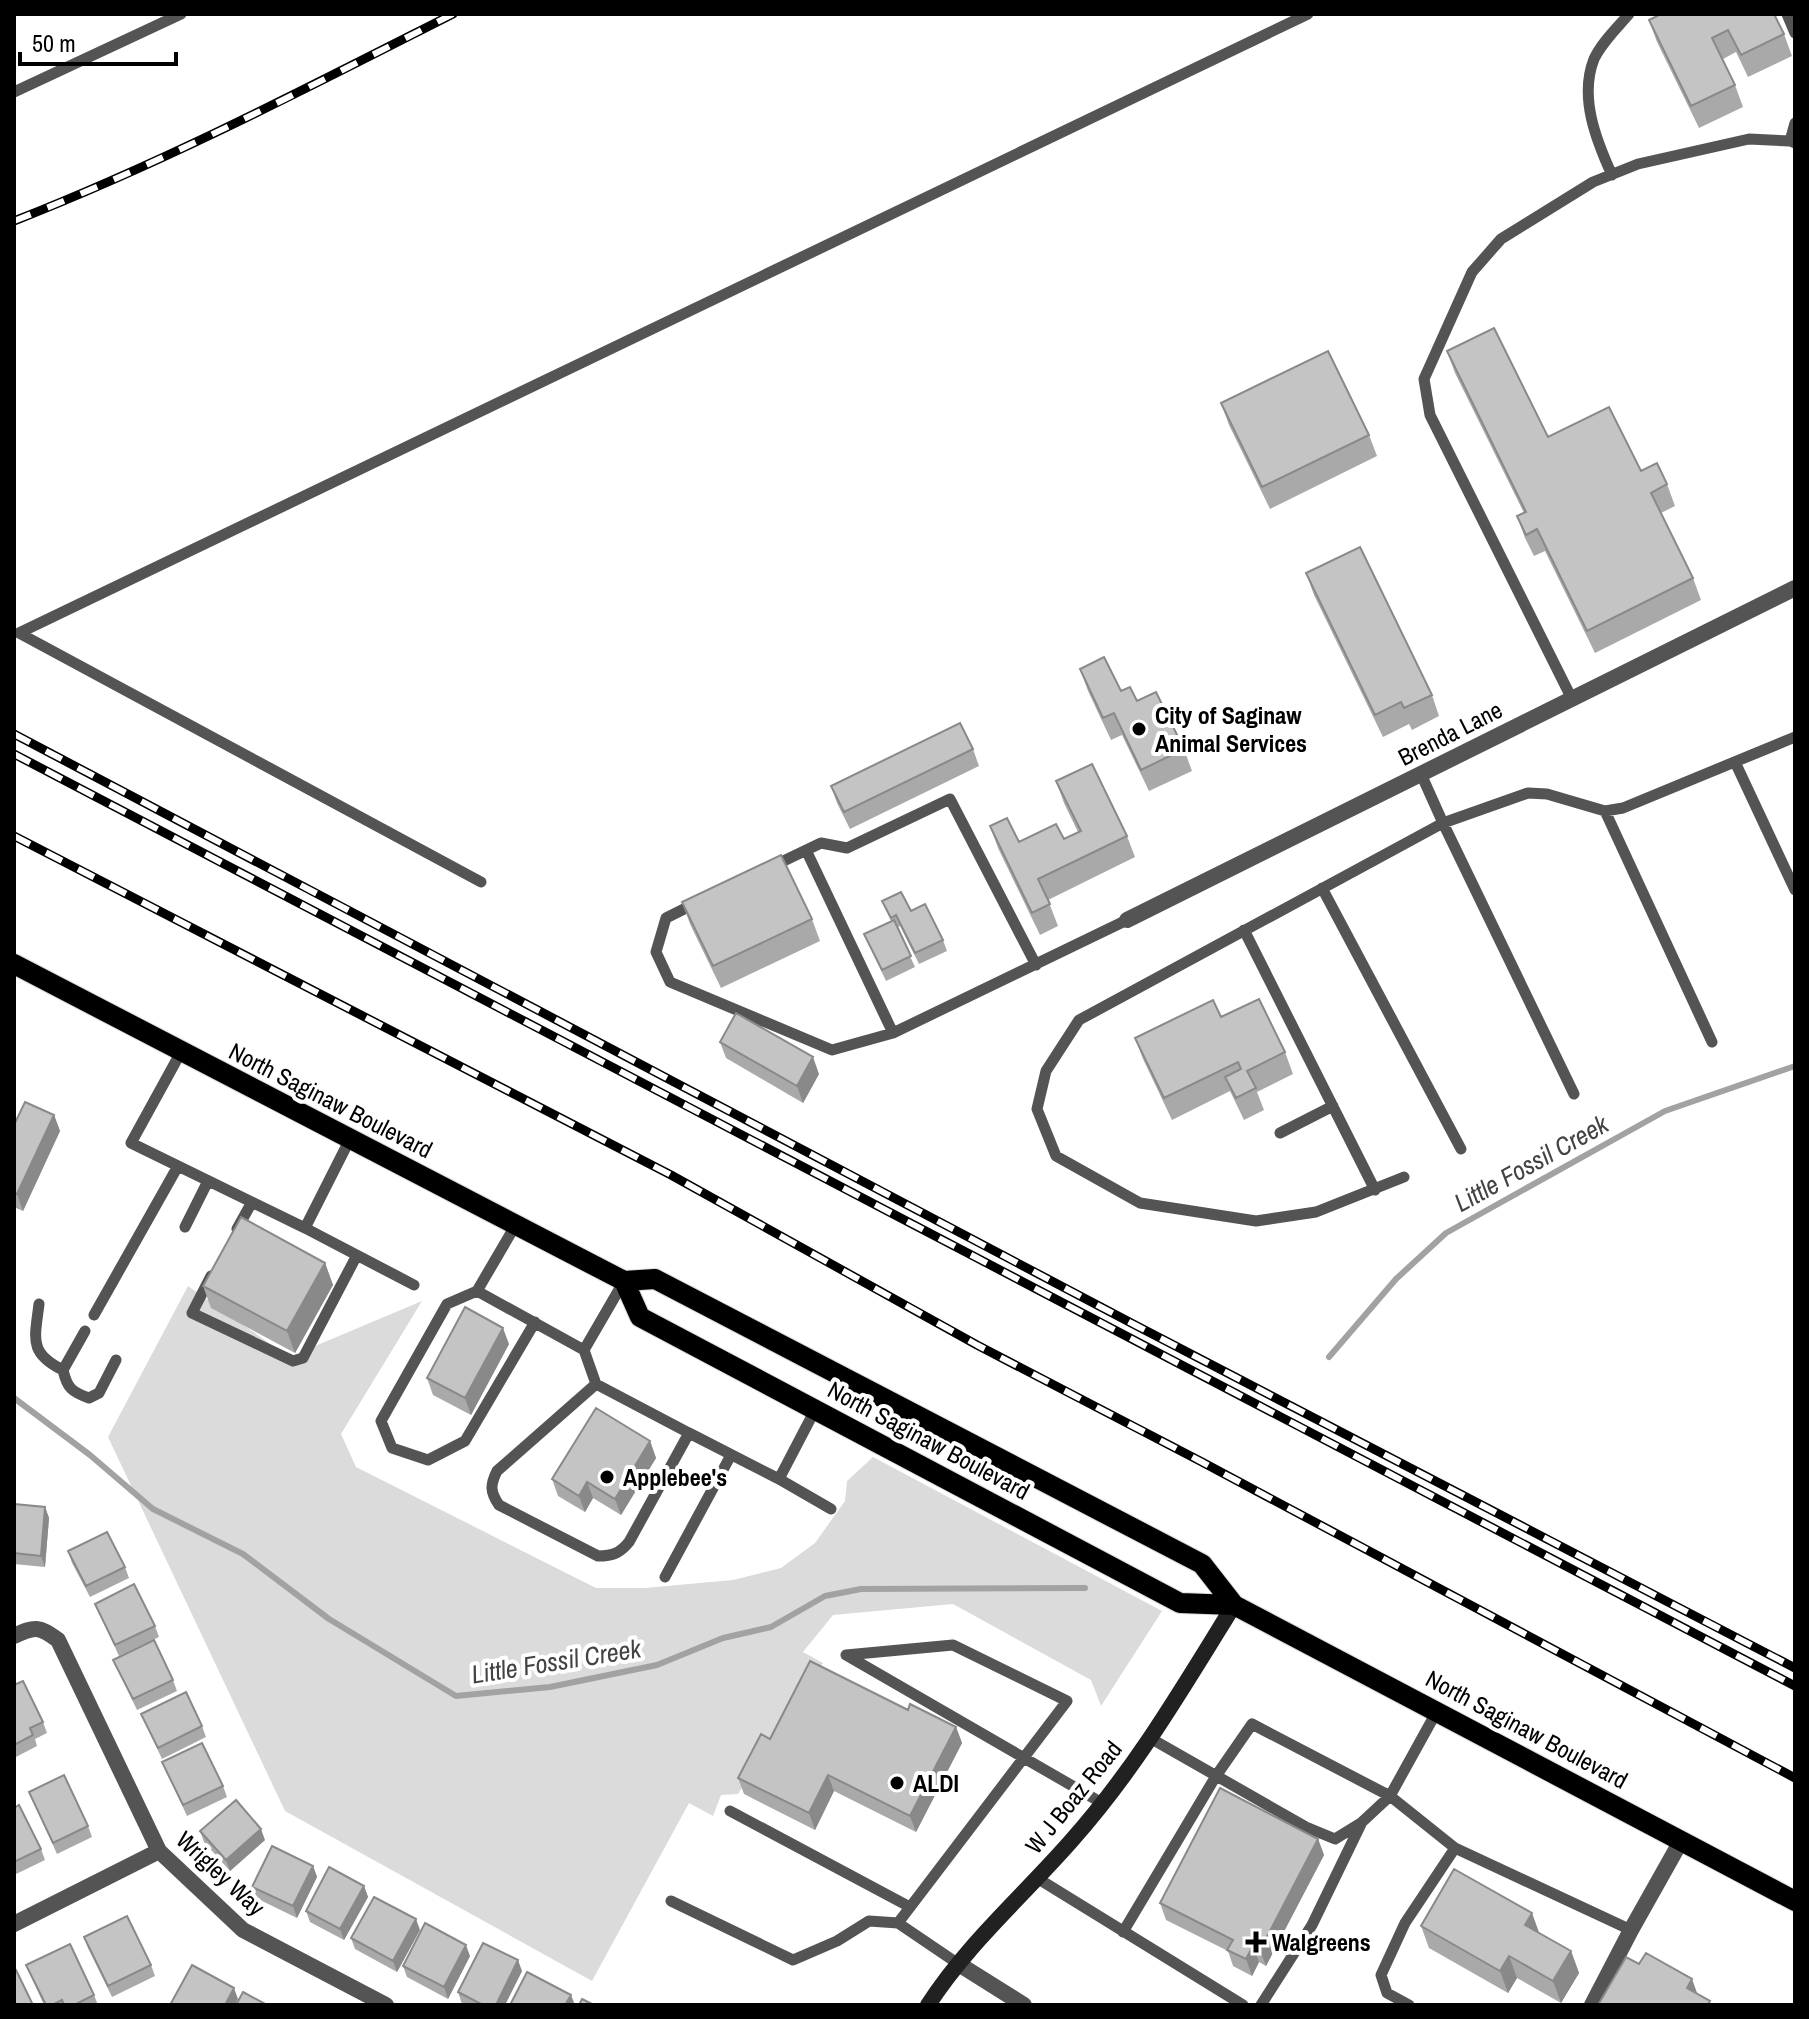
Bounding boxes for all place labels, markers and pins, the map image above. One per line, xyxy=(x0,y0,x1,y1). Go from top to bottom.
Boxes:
place label: City of Saginaw Animal Services xyxy=(1155,699,1307,759)
marker: City of Saginaw Animal Services xyxy=(1130,720,1148,738)
place label: Applebee's xyxy=(623,1461,727,1493)
marker: Applebee's xyxy=(598,1468,616,1486)
place label: ALDI xyxy=(913,1767,959,1799)
marker: ALDI xyxy=(888,1774,906,1792)
place label: Walgreens xyxy=(1272,1926,1371,1958)
marker: Walgreens xyxy=(1247,1933,1265,1951)

